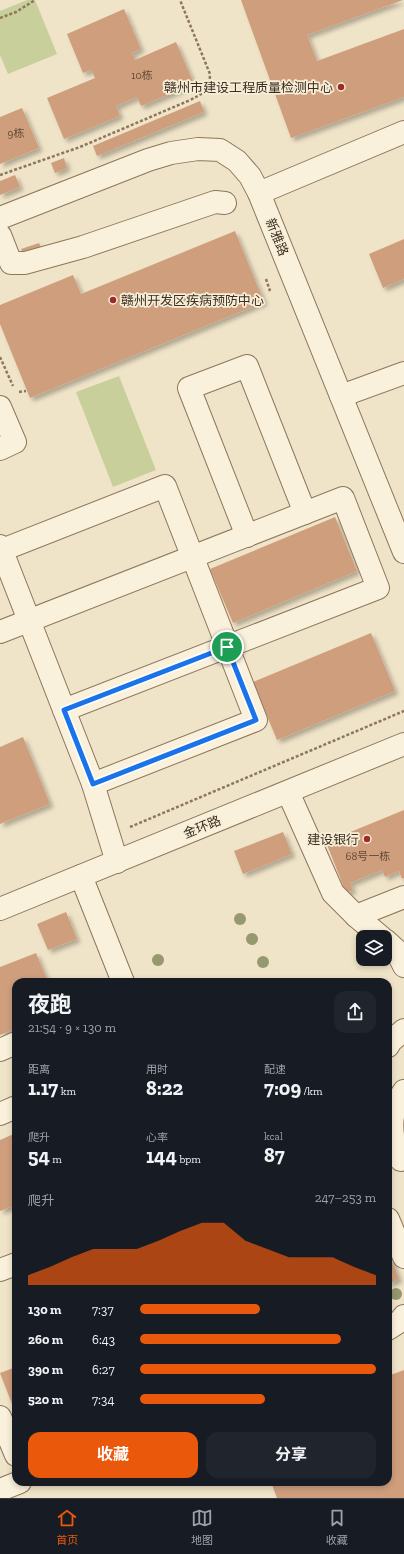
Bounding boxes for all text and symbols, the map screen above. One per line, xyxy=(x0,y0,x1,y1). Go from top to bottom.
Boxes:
house number: 10栋 xyxy=(131,69,153,82)
place label: 赣州市建设工程质量检测中心 xyxy=(164,80,333,95)
marker: 赣州市建设工程质量检测中心 xyxy=(336,82,346,92)
house number: 9栋 xyxy=(8,127,24,140)
street label: 新雅路 xyxy=(263,216,291,258)
place label: 赣州开发区疾病预防中心 xyxy=(121,293,264,308)
marker: 赣州开发区疾病预防中心 xyxy=(108,295,118,305)
pin xyxy=(210,630,244,664)
icon: arrive xyxy=(216,636,238,658)
street label: 金环路 xyxy=(181,813,223,841)
place label: 建设银行 xyxy=(307,832,359,847)
marker: 建设银行 xyxy=(362,834,372,844)
house number: 68号一栋 xyxy=(346,850,390,863)
map controls xyxy=(356,930,392,966)
button: layers xyxy=(356,930,392,966)
text: 夜跑 xyxy=(28,991,72,1018)
button: share xyxy=(334,991,376,1033)
text: 21:54 · 9 × 130 m xyxy=(28,1020,116,1035)
text: 距离 xyxy=(28,1063,50,1076)
text: 用时 xyxy=(146,1063,168,1076)
text: 配速 xyxy=(264,1063,286,1076)
text: 1.17 xyxy=(28,1076,58,1100)
text: 8:22 xyxy=(146,1076,183,1100)
text: 7:09 xyxy=(264,1076,301,1100)
text: km xyxy=(58,1085,76,1098)
text: /km xyxy=(301,1085,323,1098)
text: kcal xyxy=(264,1130,283,1143)
text: 爬升 xyxy=(28,1131,50,1144)
text: 心率 xyxy=(146,1131,168,1144)
text: 87 xyxy=(264,1143,285,1167)
text: 54 xyxy=(28,1144,50,1168)
text: 144 xyxy=(146,1144,177,1168)
text: m xyxy=(50,1153,62,1166)
text: bpm xyxy=(177,1153,201,1166)
text: 247–253 m xyxy=(315,1190,376,1205)
text: 爬升 xyxy=(28,1193,54,1208)
text: 130 m xyxy=(28,1302,62,1317)
text: 7:37 xyxy=(92,1302,114,1317)
text: 260 m xyxy=(28,1332,63,1347)
text: 6:43 xyxy=(92,1332,115,1347)
text: 390 m xyxy=(28,1362,63,1377)
text: 6:27 xyxy=(92,1362,115,1377)
text: 520 m xyxy=(28,1392,63,1407)
text: 7:34 xyxy=(92,1392,114,1407)
button: 收藏 xyxy=(28,1432,198,1478)
button: 分享 xyxy=(206,1432,376,1478)
tab: 首页 xyxy=(56,1507,78,1547)
tab: 地图 xyxy=(191,1507,213,1547)
tab: 收藏 xyxy=(326,1507,348,1547)

